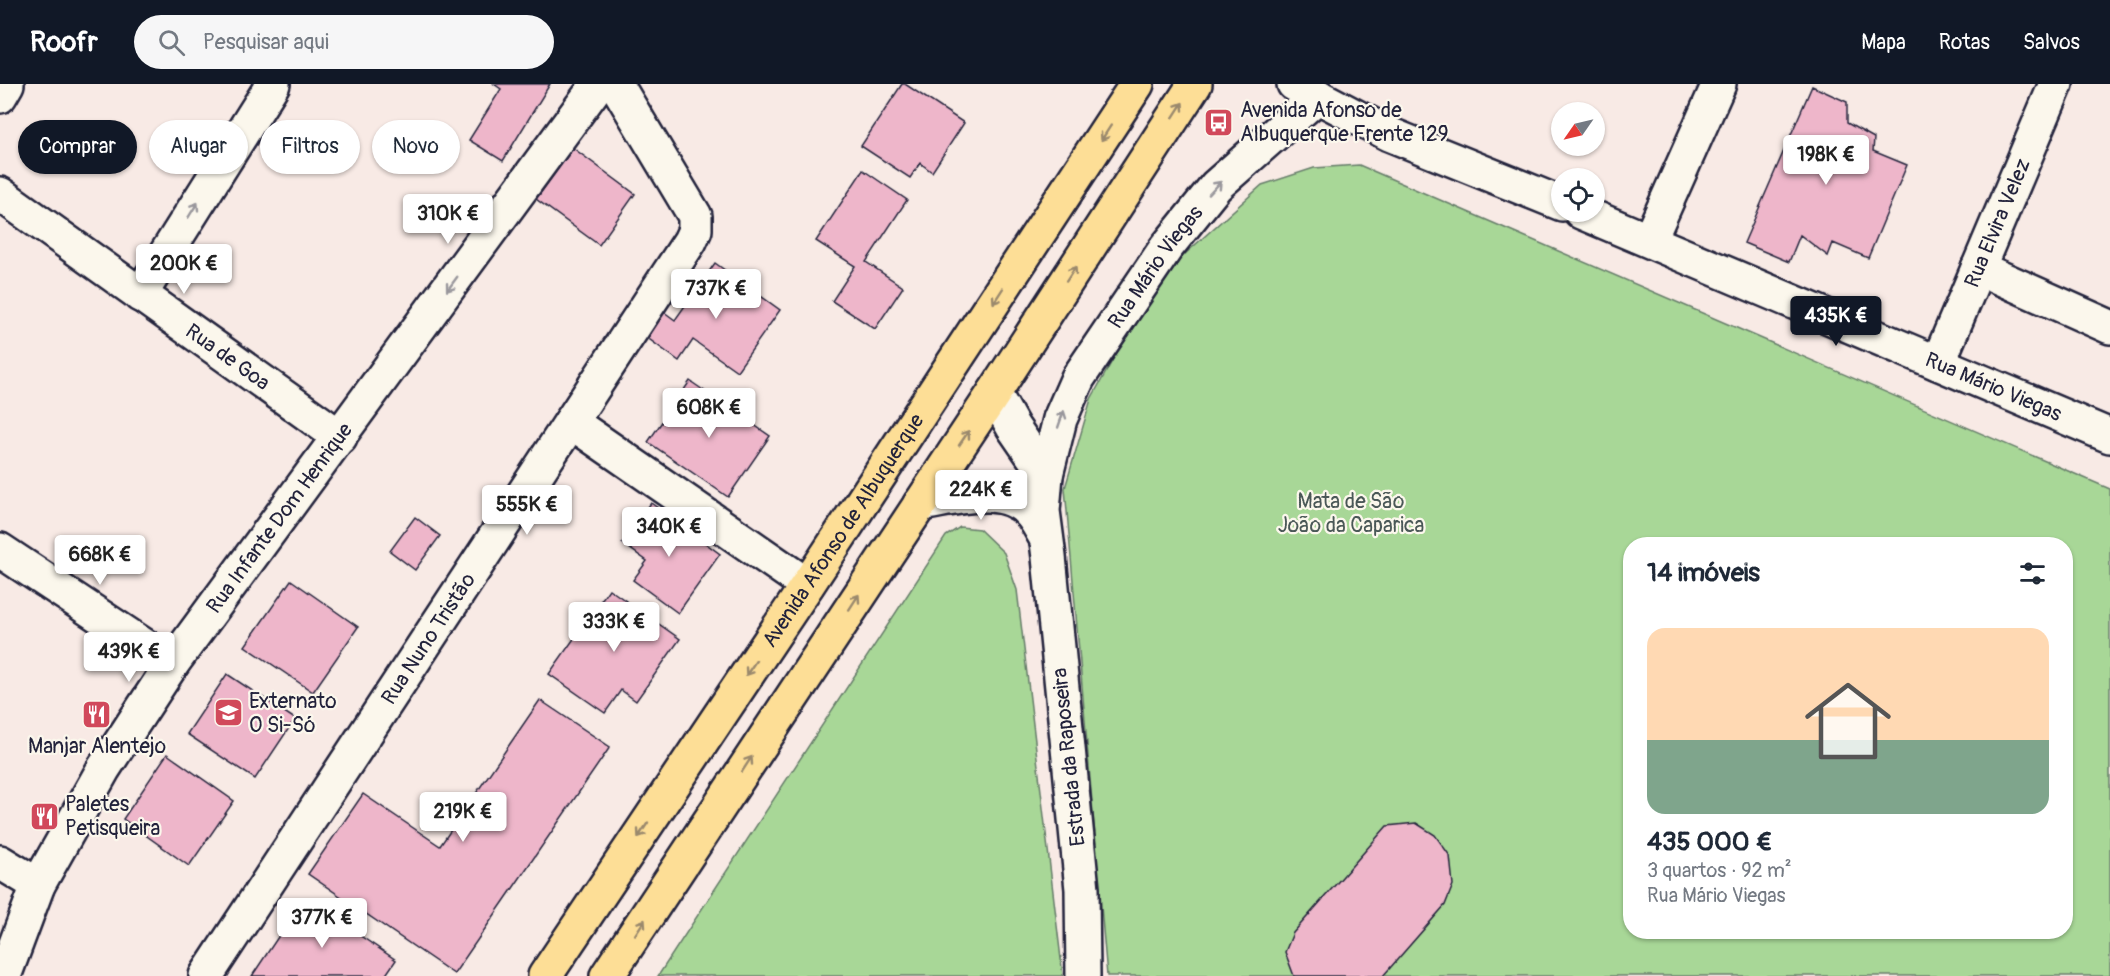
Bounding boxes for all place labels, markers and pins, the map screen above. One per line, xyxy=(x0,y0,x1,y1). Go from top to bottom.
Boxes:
place label: Avenida Afonso de Albuquerque Frente 129 xyxy=(1240,97,1449,148)
bus stop icon: Avenida Afonso de Albuquerque Frente 129 xyxy=(1203,106,1235,138)
pin: 198K € xyxy=(1777,135,1875,186)
pin: 310K € xyxy=(399,194,497,245)
pin: 200K € xyxy=(135,244,233,295)
pin: 737K € xyxy=(667,269,765,320)
pin: 435K € xyxy=(1787,296,1885,347)
pin: 608K € xyxy=(660,388,758,439)
pin: 224K € xyxy=(932,470,1030,521)
pin: 555K € xyxy=(478,485,576,536)
pin: 340K € xyxy=(620,507,718,558)
pin: 668K € xyxy=(51,535,149,586)
pin: 333K € xyxy=(565,602,663,653)
pin: 439K € xyxy=(80,632,178,683)
place label: Externato O Si-Só xyxy=(249,688,336,739)
school or university icon: Externato O Si-Só xyxy=(212,697,244,729)
restaurant icon: Manjar Alentejo xyxy=(81,699,113,731)
place label: Manjar Alentejo xyxy=(28,733,166,760)
place label: Paletes Petisqueira xyxy=(65,791,160,842)
pin: 219K € xyxy=(414,792,512,843)
restaurant icon: Paletes Petisqueira xyxy=(28,800,60,832)
pin: 377K € xyxy=(273,898,371,949)

